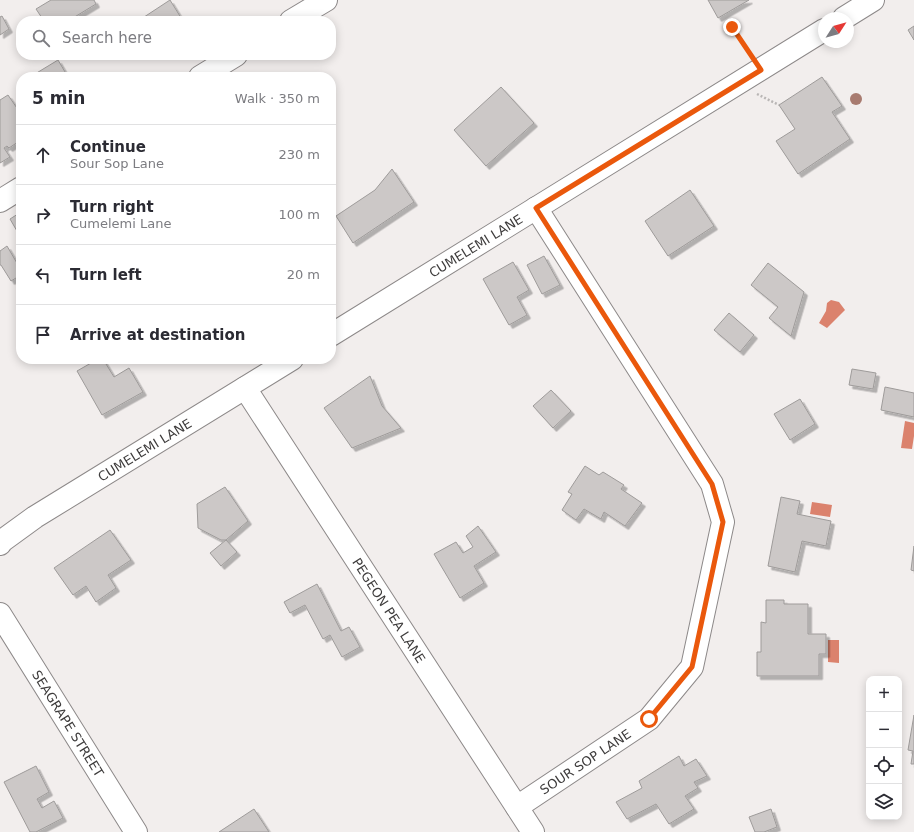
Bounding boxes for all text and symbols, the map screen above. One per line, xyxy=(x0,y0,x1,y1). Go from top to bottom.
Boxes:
north arrow xyxy=(818,12,854,48)
search box xyxy=(16,16,336,60)
route end xyxy=(723,18,741,36)
icon: search xyxy=(30,27,52,49)
text: Search here xyxy=(62,29,152,47)
text: 5 min xyxy=(32,88,85,108)
text: Walk · 350 m xyxy=(235,91,320,106)
text: Continue xyxy=(70,138,146,156)
icon: ahead xyxy=(32,144,54,166)
text: 230 m xyxy=(278,147,320,162)
text: Sour Sop Lane xyxy=(70,156,164,171)
text: Turn right xyxy=(70,198,154,216)
icon: right xyxy=(32,204,54,226)
text: 100 m xyxy=(278,207,320,222)
street label: CUMELEMI LANE xyxy=(426,211,525,281)
text: Cumelemi Lane xyxy=(70,216,171,231)
icon: left xyxy=(32,264,54,286)
text: Turn left xyxy=(70,266,142,284)
text: 20 m xyxy=(287,267,320,282)
icon: arrive xyxy=(32,324,54,346)
text: Arrive at destination xyxy=(70,326,245,344)
street label: CUMELEMI LANE xyxy=(95,416,194,485)
street label: PEGEON PEA LANE xyxy=(349,555,428,666)
street label: SEAGRAPE STREET xyxy=(29,668,107,780)
map controls xyxy=(866,676,902,820)
button: + xyxy=(866,676,902,712)
route start xyxy=(640,710,658,728)
button: − xyxy=(866,712,902,748)
street label: SOUR SOP LANE xyxy=(537,726,634,798)
button: locate xyxy=(866,748,902,784)
button: layers xyxy=(866,784,902,820)

